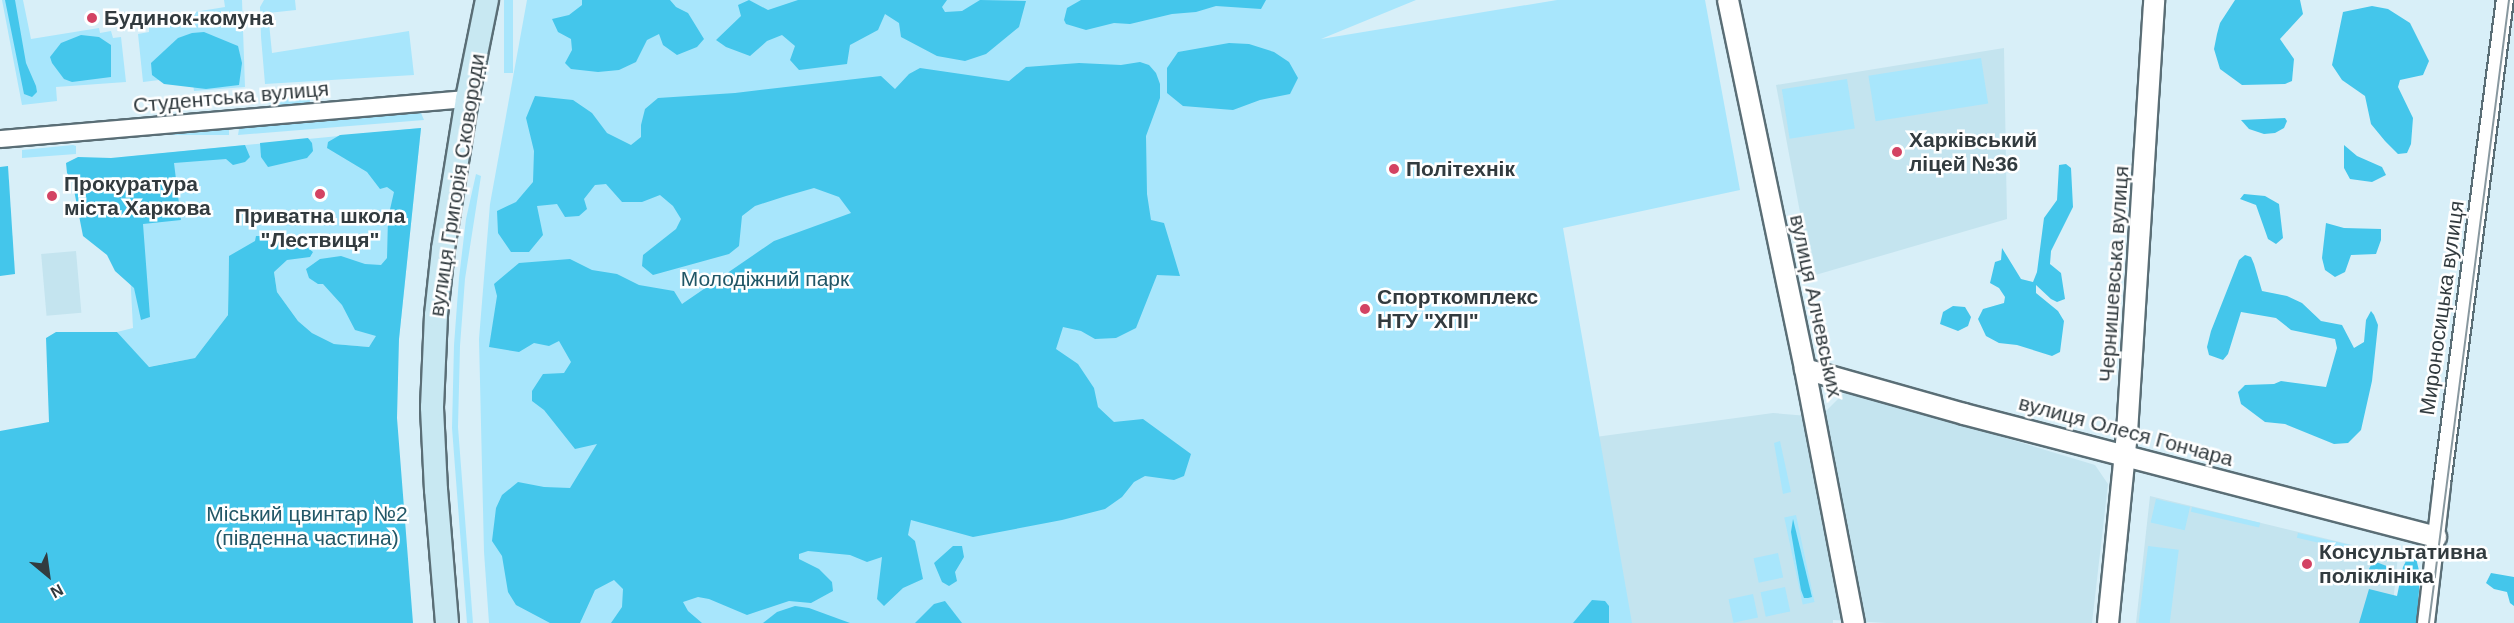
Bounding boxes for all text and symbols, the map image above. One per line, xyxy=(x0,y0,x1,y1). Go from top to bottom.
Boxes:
place label: Будинок-комуна xyxy=(104,5,273,31)
marker: Будинок-комуна xyxy=(85,11,99,25)
street label: вулиця Григорія Сковороди xyxy=(424,52,490,318)
street label: Студентська вулиця xyxy=(132,76,330,118)
place label: Харківський ліцей №36 xyxy=(1909,127,2037,177)
marker: Харківський ліцей №36 xyxy=(1890,145,1904,159)
place label: Політехнік xyxy=(1406,156,1515,182)
marker: Політехнік xyxy=(1387,162,1401,176)
street label: Чернишевська вулиця xyxy=(2094,165,2134,383)
place label: Прокуратура міста Харкова xyxy=(64,171,211,221)
marker: Приватна школа "Лествиця" xyxy=(313,187,327,201)
marker: Прокуратура міста Харкова xyxy=(45,189,59,203)
street label: Мироносицька вулиця xyxy=(2414,199,2470,417)
place label: Приватна школа "Лествиця" xyxy=(235,203,405,253)
street label: вулиця Алчевських xyxy=(1784,212,1848,400)
park label: Молодіжний парк xyxy=(681,266,849,292)
place label: Спорткомплекс НТУ "ХПІ" xyxy=(1377,284,1538,334)
marker: Спорткомплекс НТУ "ХПІ" xyxy=(1358,302,1372,316)
street label: вулиця Олеся Гончара xyxy=(2016,390,2236,472)
park label: Міський цвинтар №2 (південна частина) xyxy=(206,501,408,551)
place label: Консультативна поліклініка xyxy=(2319,539,2487,589)
north arrow xyxy=(18,545,78,605)
marker: Консультативна поліклініка xyxy=(2300,557,2314,571)
text: N xyxy=(48,581,66,601)

